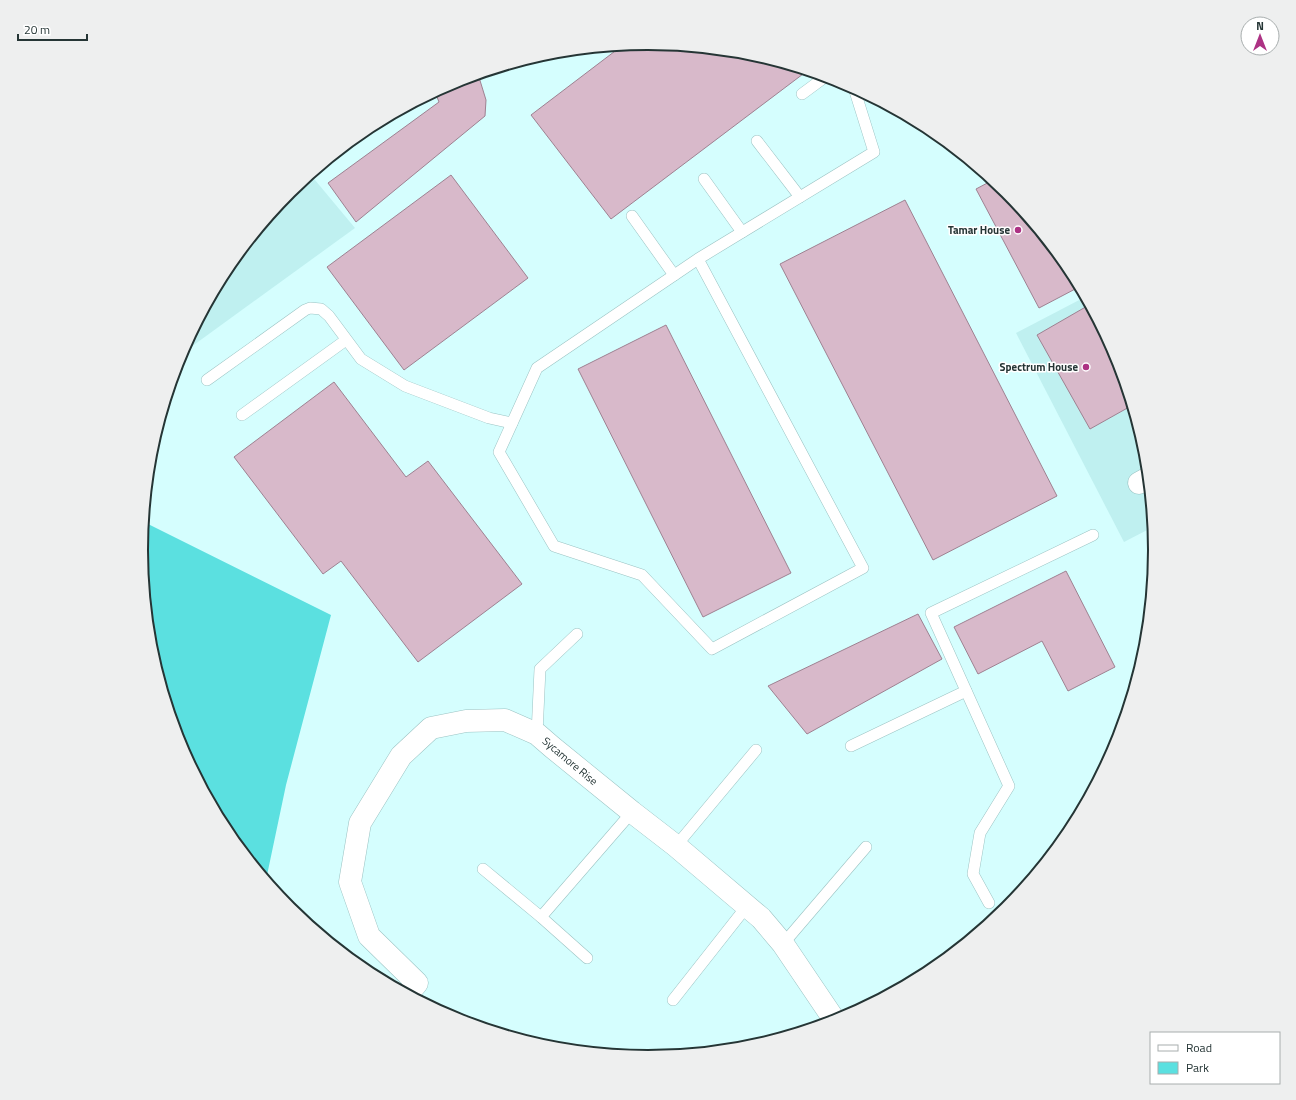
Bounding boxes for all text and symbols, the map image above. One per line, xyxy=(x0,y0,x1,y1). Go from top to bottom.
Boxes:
scale bar xyxy=(18,16,87,42)
north arrow xyxy=(1240,16,1280,56)
text: N xyxy=(1256,18,1264,34)
text: 20 m xyxy=(24,20,50,39)
place label: Tamar House xyxy=(948,222,1010,238)
marker: Tamar House xyxy=(1013,225,1023,235)
place label: Spectrum House xyxy=(1000,359,1078,375)
marker: Spectrum House xyxy=(1081,362,1091,372)
street label: Sycamore Rise xyxy=(539,733,601,789)
legend xyxy=(1150,1032,1280,1084)
text: Road xyxy=(1186,1038,1212,1057)
text: Park xyxy=(1186,1058,1209,1077)

